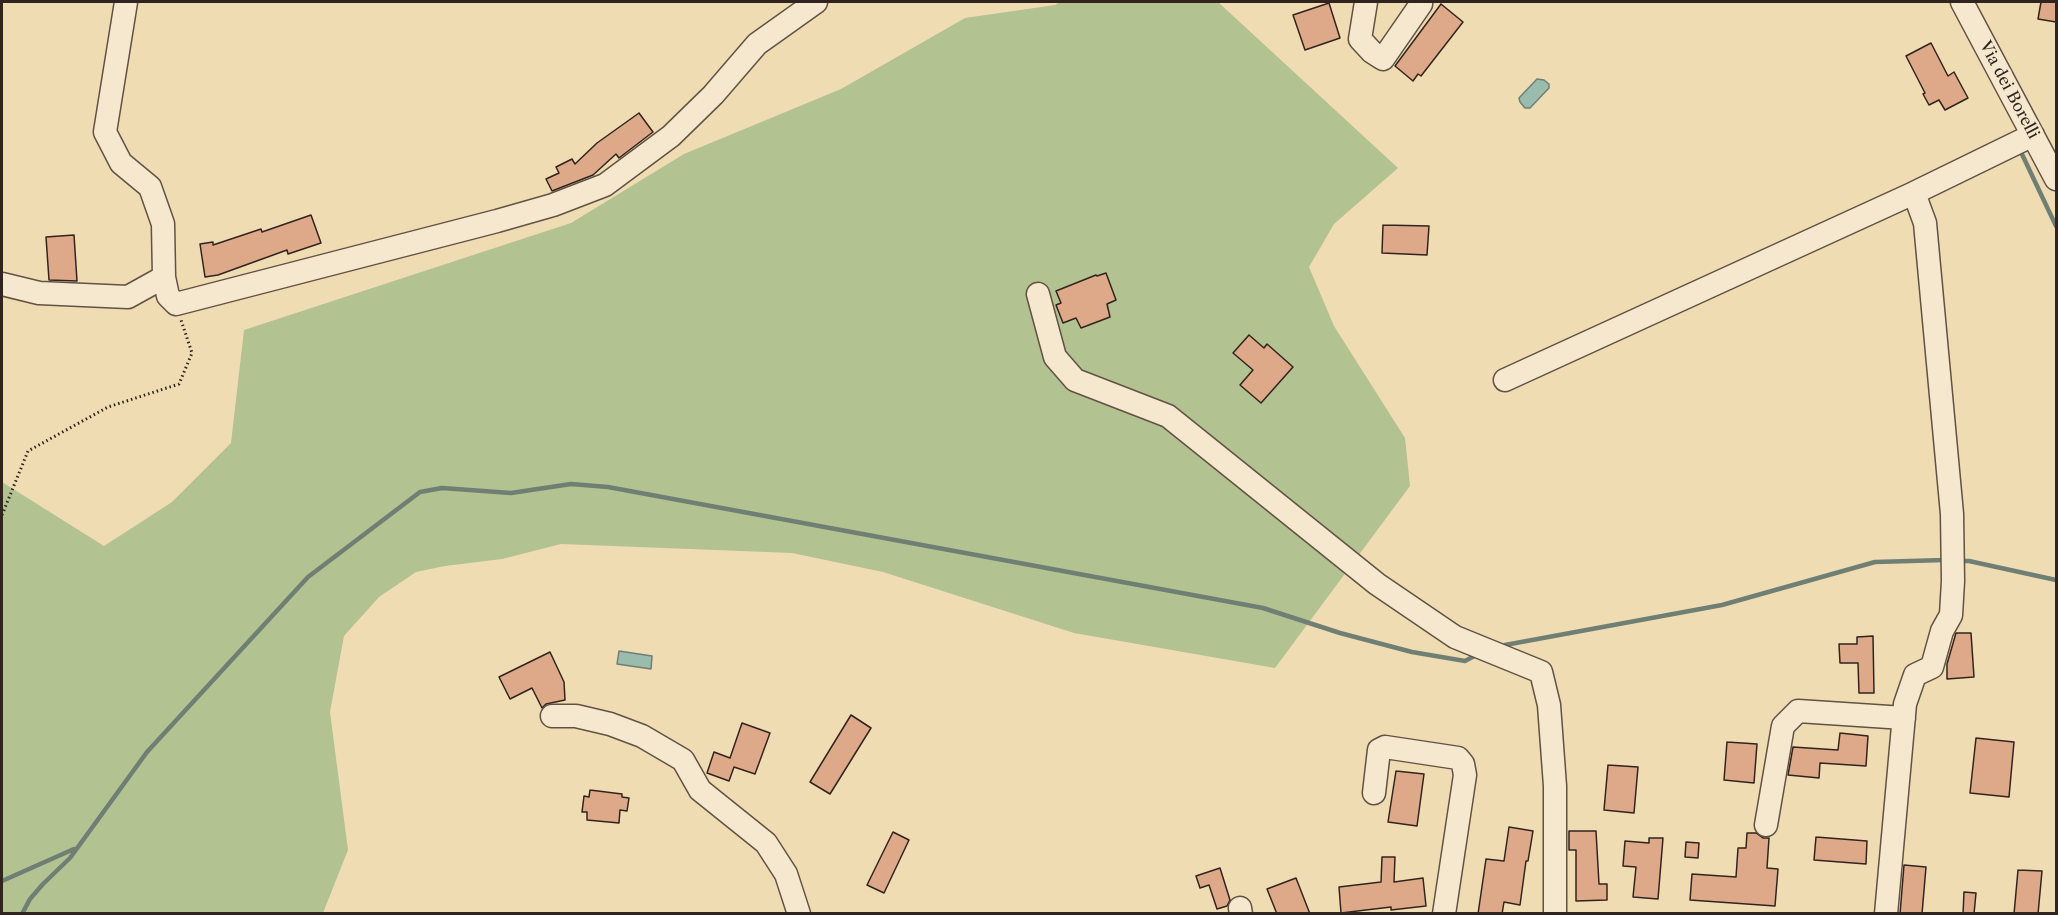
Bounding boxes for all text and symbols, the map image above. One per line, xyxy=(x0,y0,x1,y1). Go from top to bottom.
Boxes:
street label: Via dei Borelli xyxy=(1975,38,2043,142)

